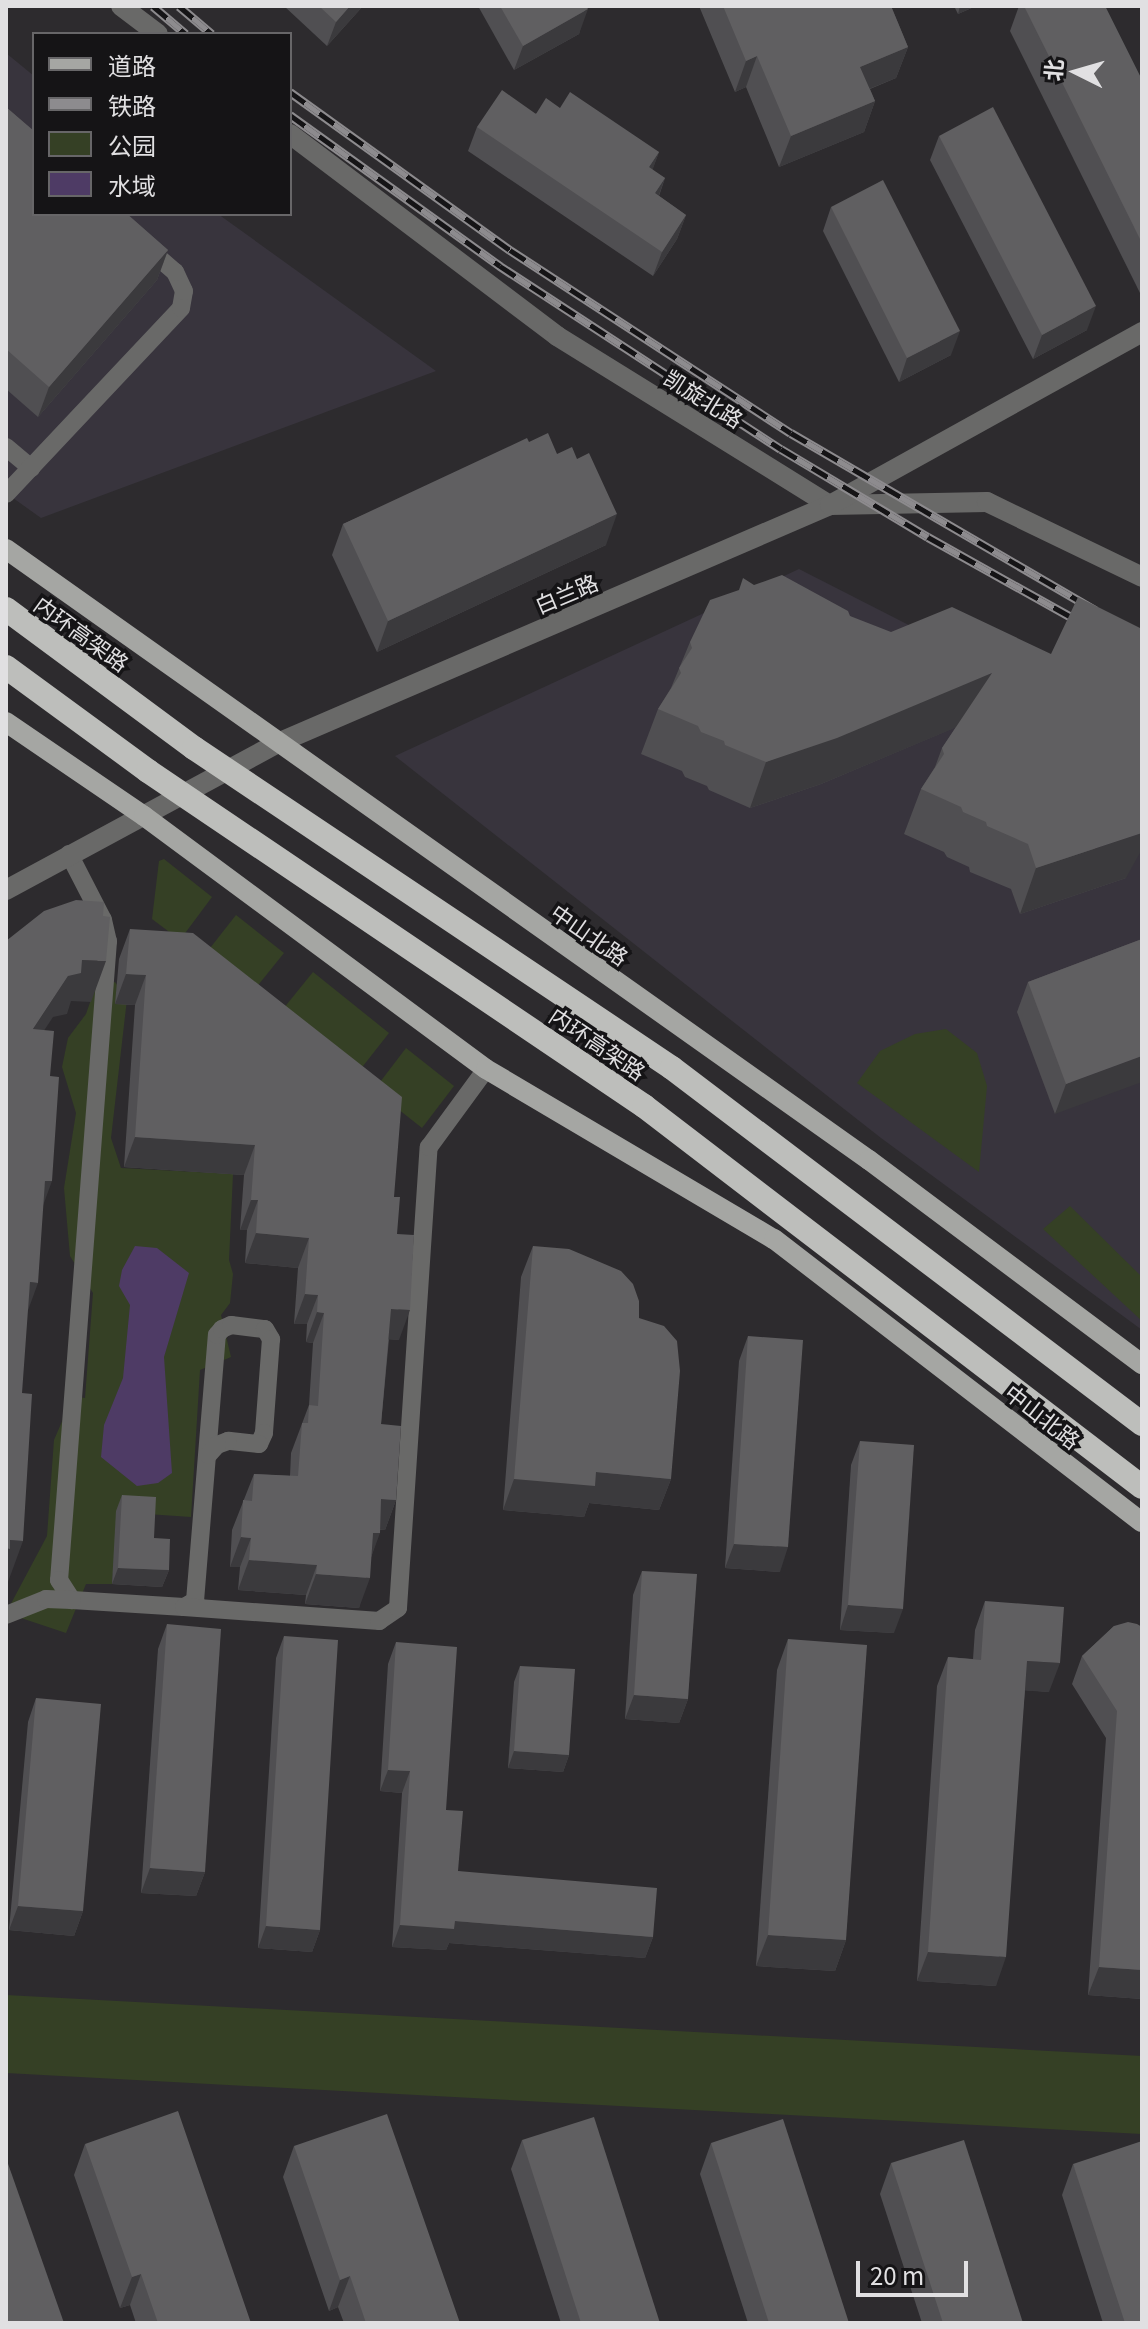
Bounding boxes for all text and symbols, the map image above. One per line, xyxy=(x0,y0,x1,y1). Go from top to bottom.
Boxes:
legend xyxy=(32,32,292,216)
north arrow xyxy=(1036,32,1116,112)
text: 道路 xyxy=(108,47,156,82)
text: 北 xyxy=(1035,58,1069,82)
text: 铁路 xyxy=(108,87,156,122)
text: 公园 xyxy=(108,127,156,162)
text: 水域 xyxy=(108,167,156,202)
street label: 凯旋北路 xyxy=(660,363,748,433)
street label: 白兰路 xyxy=(530,568,602,618)
street label: 内环高架路 xyxy=(30,590,134,676)
street label: 中山北路 xyxy=(546,898,634,970)
street label: 内环高架路 xyxy=(545,1001,651,1085)
street label: 中山北路 xyxy=(1000,1379,1086,1453)
scale bar xyxy=(860,2245,972,2295)
text: 20 m xyxy=(870,2257,924,2292)

